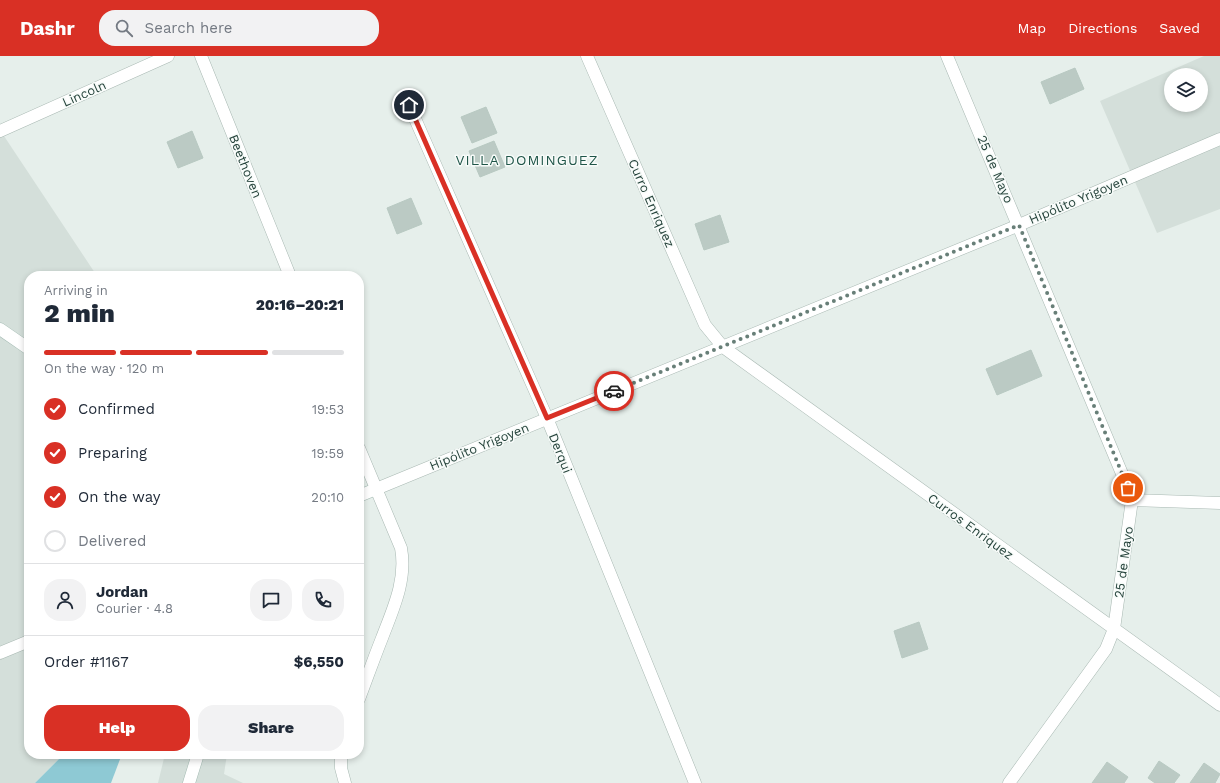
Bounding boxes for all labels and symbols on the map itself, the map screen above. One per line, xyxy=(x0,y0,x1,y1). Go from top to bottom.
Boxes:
street label: Lincoln xyxy=(60,77,108,110)
pin xyxy=(392,88,426,122)
street label: Beethoven xyxy=(226,132,265,200)
street label: 25 de Mayo xyxy=(975,133,1017,206)
district label: VILLA DOMINGUEZ xyxy=(455,152,599,168)
street label: Curro Enriquez xyxy=(625,157,678,250)
street label: Hipólito Yrigoyen xyxy=(1027,172,1130,227)
courier xyxy=(594,371,634,411)
street label: Hipólito Yrigoyen xyxy=(427,420,531,473)
street label: Derqui xyxy=(546,431,575,475)
pin xyxy=(1111,471,1145,505)
street label: Curros Enriquez xyxy=(925,490,1016,563)
street label: 25 de Mayo xyxy=(1111,525,1136,599)

